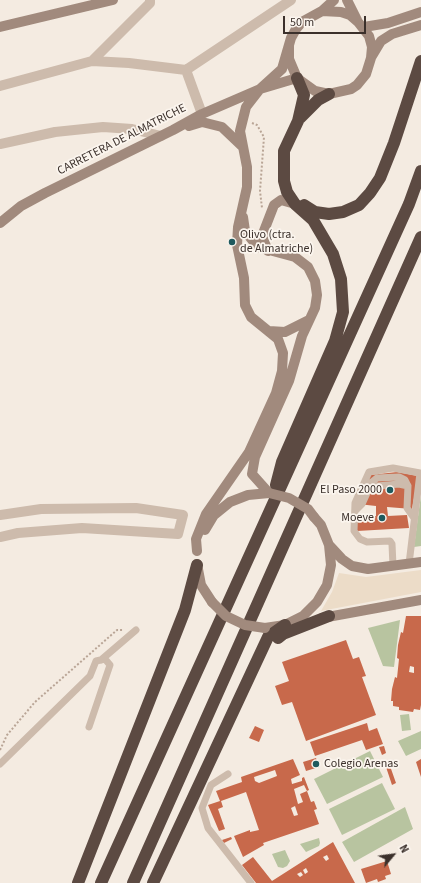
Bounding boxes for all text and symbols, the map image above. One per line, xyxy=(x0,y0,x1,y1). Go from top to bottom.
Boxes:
scale bar xyxy=(285,8,368,34)
text: 50 m xyxy=(290,14,314,31)
street label: CARRETERA DE ALMATRICHE xyxy=(55,101,189,179)
place label: Olivo (ctra. de Almatriche) xyxy=(240,228,313,256)
marker: Olivo (ctra. de Almatriche) xyxy=(227,237,237,247)
place label: El Paso 2000 xyxy=(320,483,382,497)
marker: El Paso 2000 xyxy=(385,485,395,495)
place label: Moeve xyxy=(341,511,374,525)
marker: Moeve xyxy=(377,513,387,523)
place label: Colegio Arenas xyxy=(324,757,398,771)
marker: Colegio Arenas xyxy=(311,759,321,769)
north arrow xyxy=(373,835,413,875)
text: N xyxy=(396,842,412,856)

